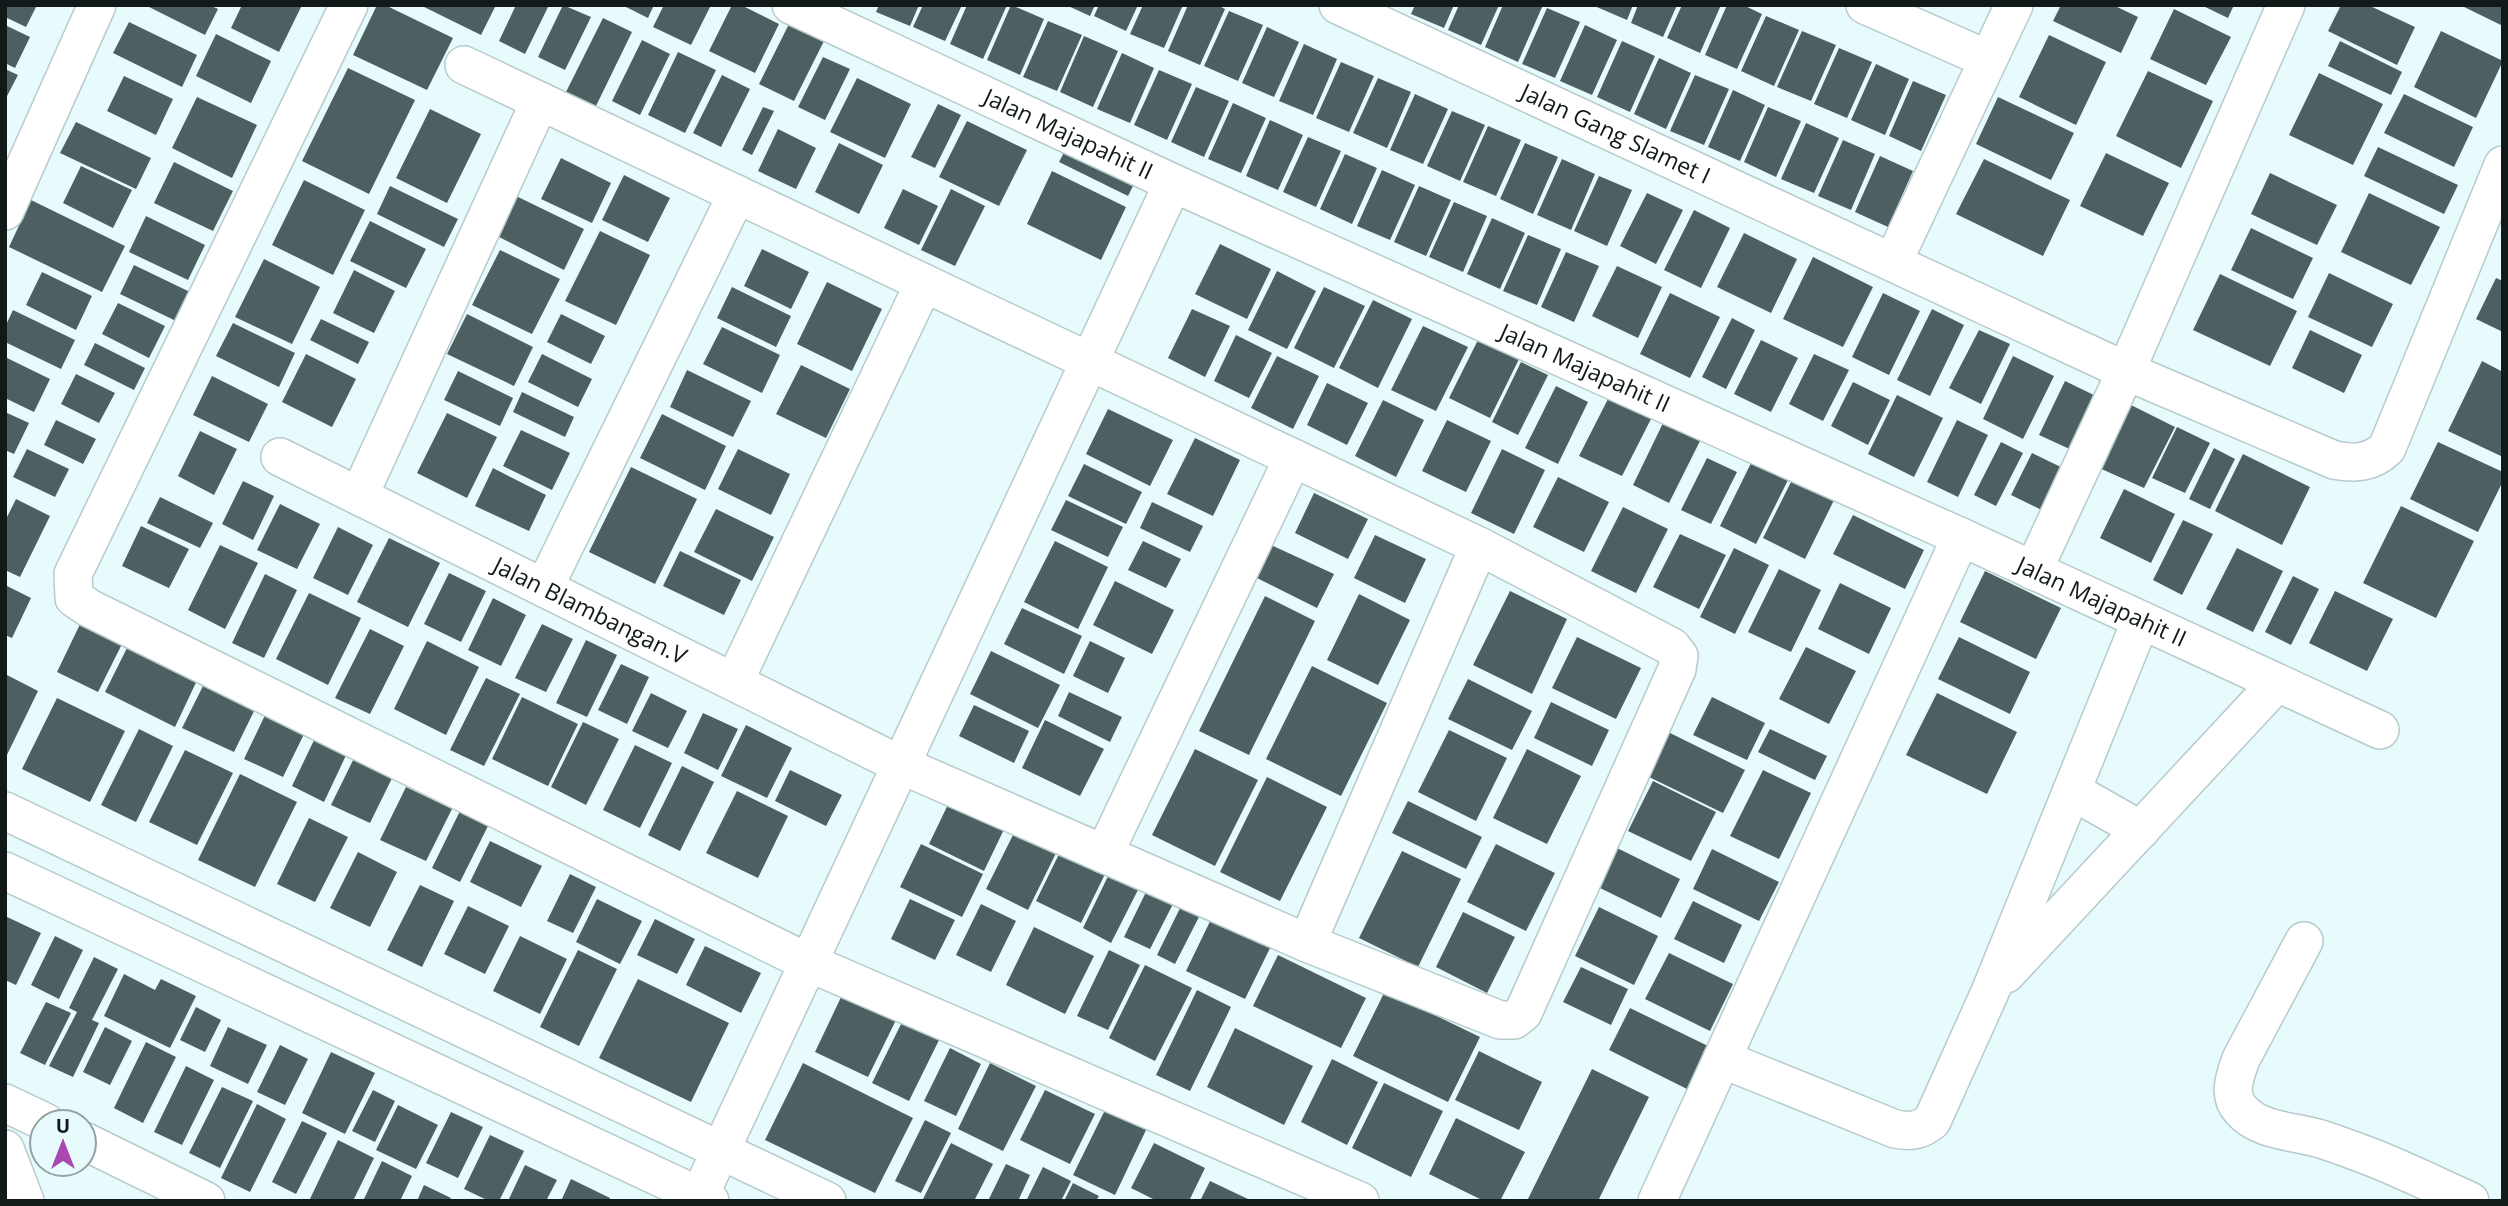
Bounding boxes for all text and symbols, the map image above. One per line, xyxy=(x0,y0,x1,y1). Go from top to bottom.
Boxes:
street label: Jalan Gang Slamet I xyxy=(1514,74,1716,191)
street label: Jalan Majapahit II xyxy=(977,79,1159,187)
street label: Jalan Majapahit II xyxy=(1493,314,1676,419)
street label: Jalan Blambangan.V xyxy=(486,547,693,672)
street label: Jalan Majapahit II xyxy=(2010,547,2192,654)
north arrow xyxy=(28,1108,98,1178)
text: U xyxy=(56,1113,70,1139)

